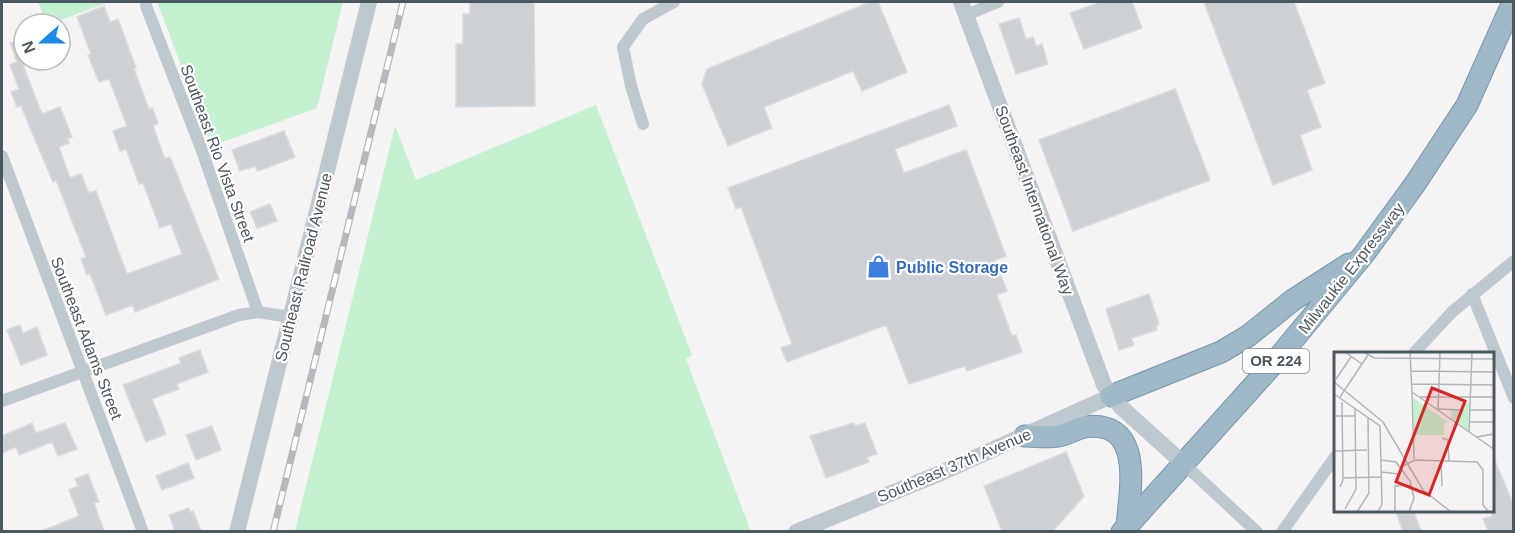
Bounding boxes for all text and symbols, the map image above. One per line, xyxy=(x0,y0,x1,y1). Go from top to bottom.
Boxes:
north arrow xyxy=(12,12,72,72)
text: N xyxy=(18,39,38,56)
street label: Southeast Rio Vista Street xyxy=(177,62,258,245)
street label: Southeast International Way xyxy=(992,103,1077,297)
street label: Southeast Railroad Avenue xyxy=(272,171,335,363)
street label: Milwaukie Expressway xyxy=(1295,200,1408,337)
shop icon: Public Storage xyxy=(865,254,891,280)
street label: Southeast Adams Street xyxy=(48,255,126,422)
place label: Public Storage xyxy=(896,259,1008,276)
road number: OR 224 xyxy=(1243,349,1309,373)
inset map xyxy=(1334,352,1494,512)
street label: Southeast 37th Avenue xyxy=(875,425,1034,506)

